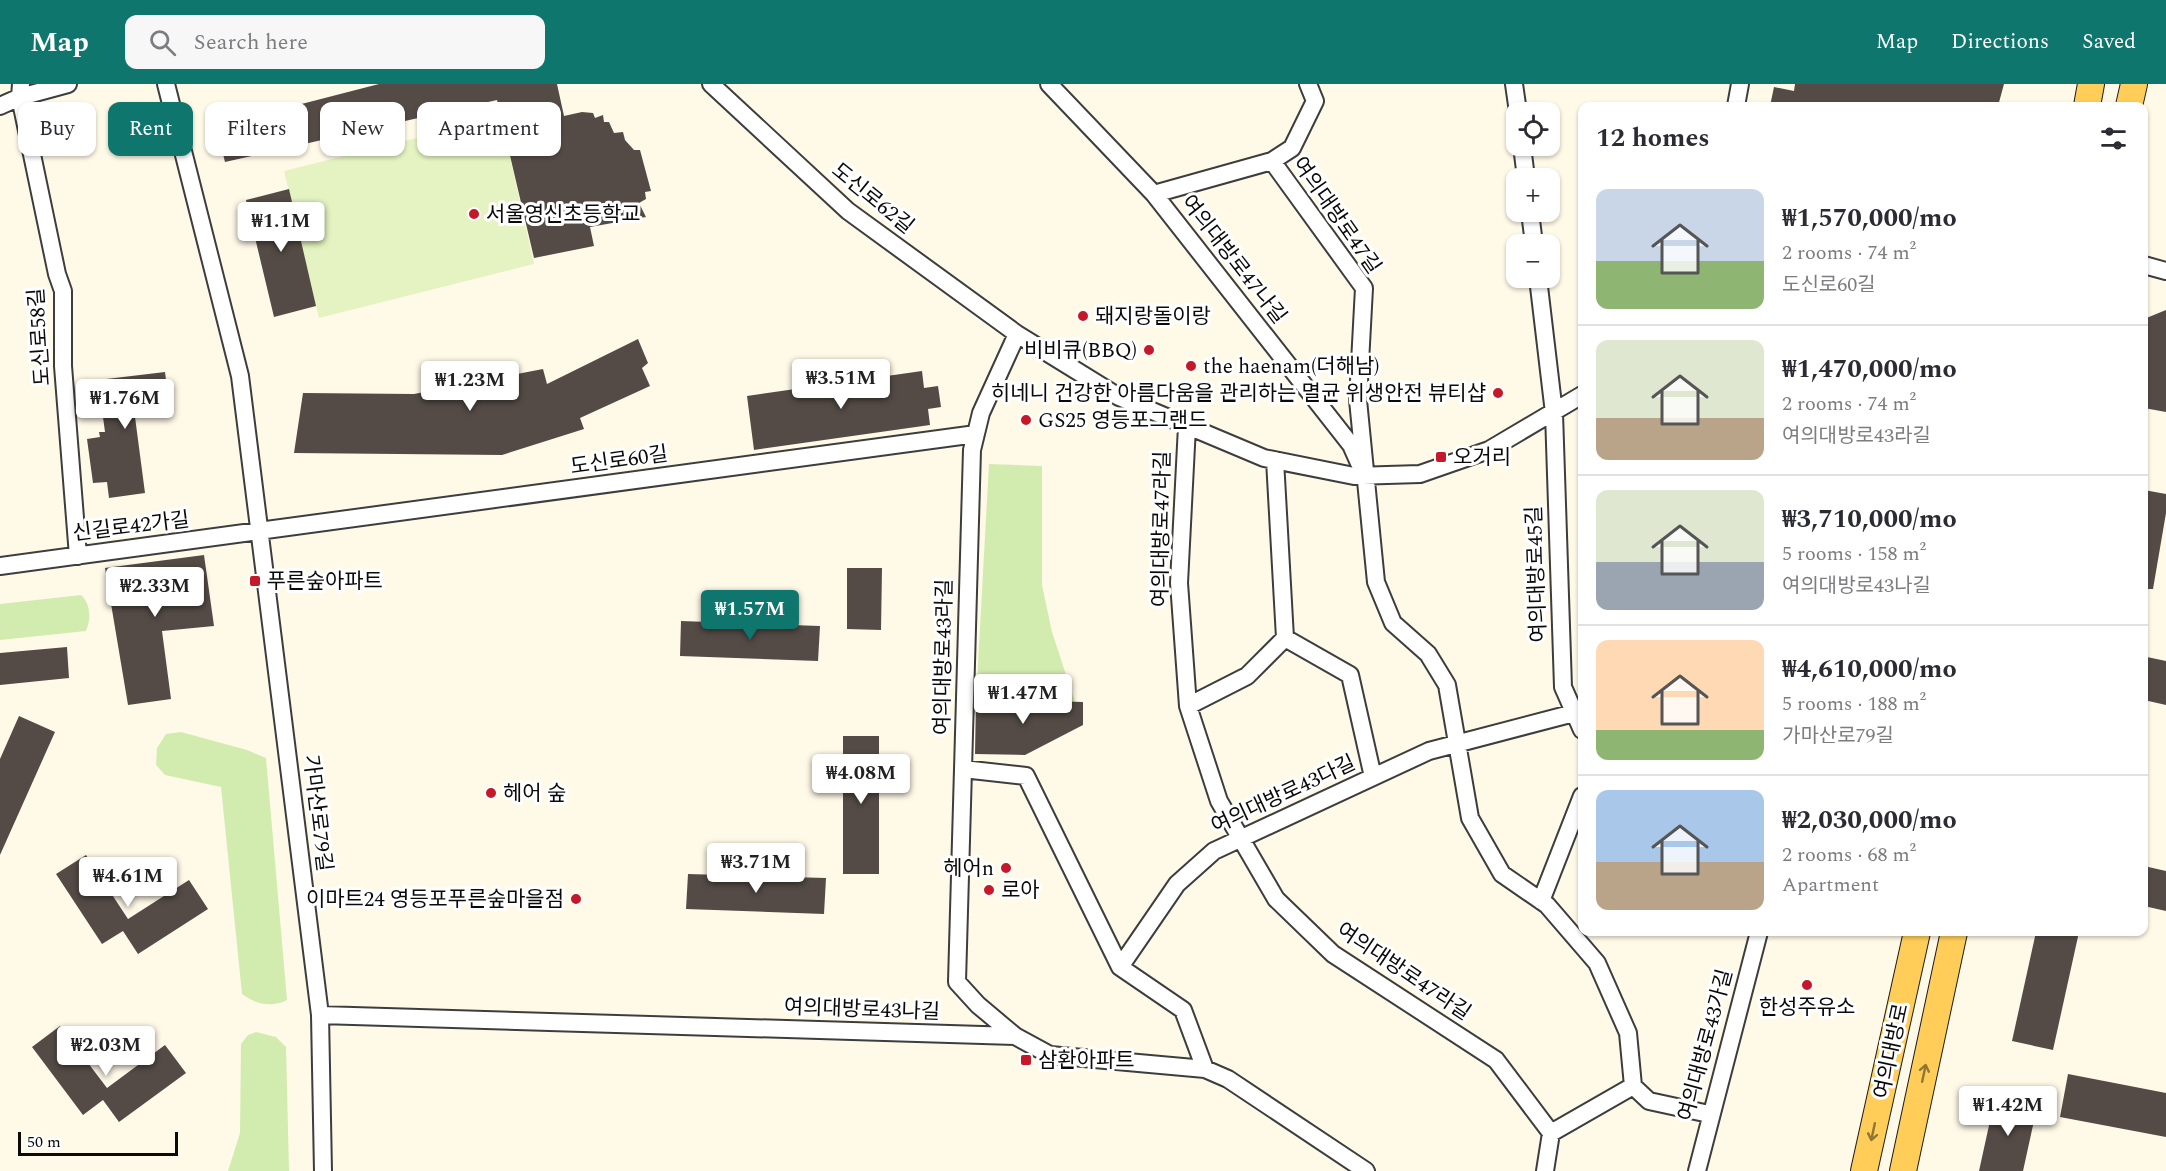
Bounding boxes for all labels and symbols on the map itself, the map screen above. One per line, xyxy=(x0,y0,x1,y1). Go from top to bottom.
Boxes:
street label: 여의대방로47길 xyxy=(1284,150,1389,281)
street label: 도신로62길 xyxy=(824,155,921,242)
street label: 여의대방로47나길 xyxy=(1173,188,1294,331)
place label: 서울영신초등학교 xyxy=(486,199,641,231)
pin: ₩1.1M xyxy=(239,202,323,253)
marker: 서울영신초등학교 xyxy=(467,207,481,221)
street label: 도신로58길 xyxy=(21,287,59,387)
place label: 돼지랑돌이랑 xyxy=(1095,301,1211,333)
marker: 돼지랑돌이랑 xyxy=(1076,309,1090,323)
place label: 비비큐(BBQ) xyxy=(1024,335,1137,367)
marker: 비비큐(BBQ) xyxy=(1142,343,1156,357)
place label: the haenam(더해남) xyxy=(1203,351,1380,383)
pin: ₩3.51M xyxy=(792,359,890,410)
marker: the haenam(더해남) xyxy=(1184,359,1198,373)
pin: ₩1.23M xyxy=(421,361,519,412)
place label: 히네니 건강한 아름다움을 관리하는 멸균 위생안전 뷰티샵 xyxy=(991,378,1486,410)
pin: ₩1.76M xyxy=(76,379,174,430)
marker: 히네니 건강한 아름다움을 관리하는 멸균 위생안전 뷰티샵 xyxy=(1491,386,1505,400)
place label: GS25 영등포그랜드 xyxy=(1038,405,1207,437)
marker: GS25 영등포그랜드 xyxy=(1019,413,1033,427)
street label: 도신로60길 xyxy=(568,438,670,484)
place label: 오거리 xyxy=(1453,442,1511,474)
marker: 오거리 xyxy=(1434,450,1448,464)
street label: 여의대방로47라길 xyxy=(1145,451,1179,607)
street label: 신길로42가길 xyxy=(71,504,191,550)
street label: 여의대방로45길 xyxy=(1519,505,1555,643)
place label: 푸른숲아파트 xyxy=(267,566,383,598)
pin: ₩2.33M xyxy=(106,567,204,618)
marker: 푸른숲아파트 xyxy=(248,574,262,588)
street label: 여의대방로43라길 xyxy=(927,579,961,735)
pin: ₩1.57M xyxy=(701,590,799,641)
pin: ₩1.47M xyxy=(974,674,1072,725)
street label: 여의대방로43다길 xyxy=(1206,747,1361,842)
street label: 가마산로79길 xyxy=(294,753,340,873)
pin: ₩4.08M xyxy=(812,754,910,805)
place label: 헤어 숲 xyxy=(503,778,566,810)
marker: 헤어 숲 xyxy=(484,786,498,800)
pin: ₩3.71M xyxy=(707,843,805,894)
place label: 헤어n xyxy=(943,853,994,885)
pin: ₩4.61M xyxy=(79,857,177,908)
marker: 헤어n xyxy=(999,861,1013,875)
place label: 로아 xyxy=(1001,875,1040,907)
marker: 로아 xyxy=(982,883,996,897)
place label: 이마트24 영등포푸른숲마을점 xyxy=(306,884,564,916)
marker: 이마트24 영등포푸른숲마을점 xyxy=(569,892,583,906)
street label: 여의대방로47라길 xyxy=(1330,915,1477,1029)
street label: 여의대방로43가길 xyxy=(1670,966,1742,1125)
marker: 한성주유소 xyxy=(1800,978,1814,992)
street label: 여의대방로43나길 xyxy=(783,991,941,1029)
place label: 한성주유소 xyxy=(1759,992,1855,1024)
street label: 여의대방로 xyxy=(1866,1001,1918,1102)
pin: ₩2.03M xyxy=(57,1026,155,1077)
place label: 삼환아파트 xyxy=(1038,1045,1135,1077)
marker: 삼환아파트 xyxy=(1019,1053,1033,1067)
one-way arrow xyxy=(1918,1063,1930,1082)
pin: ₩1.42M xyxy=(1959,1086,2057,1137)
one-way arrow xyxy=(1867,1122,1878,1141)
scale bar xyxy=(18,1129,178,1156)

